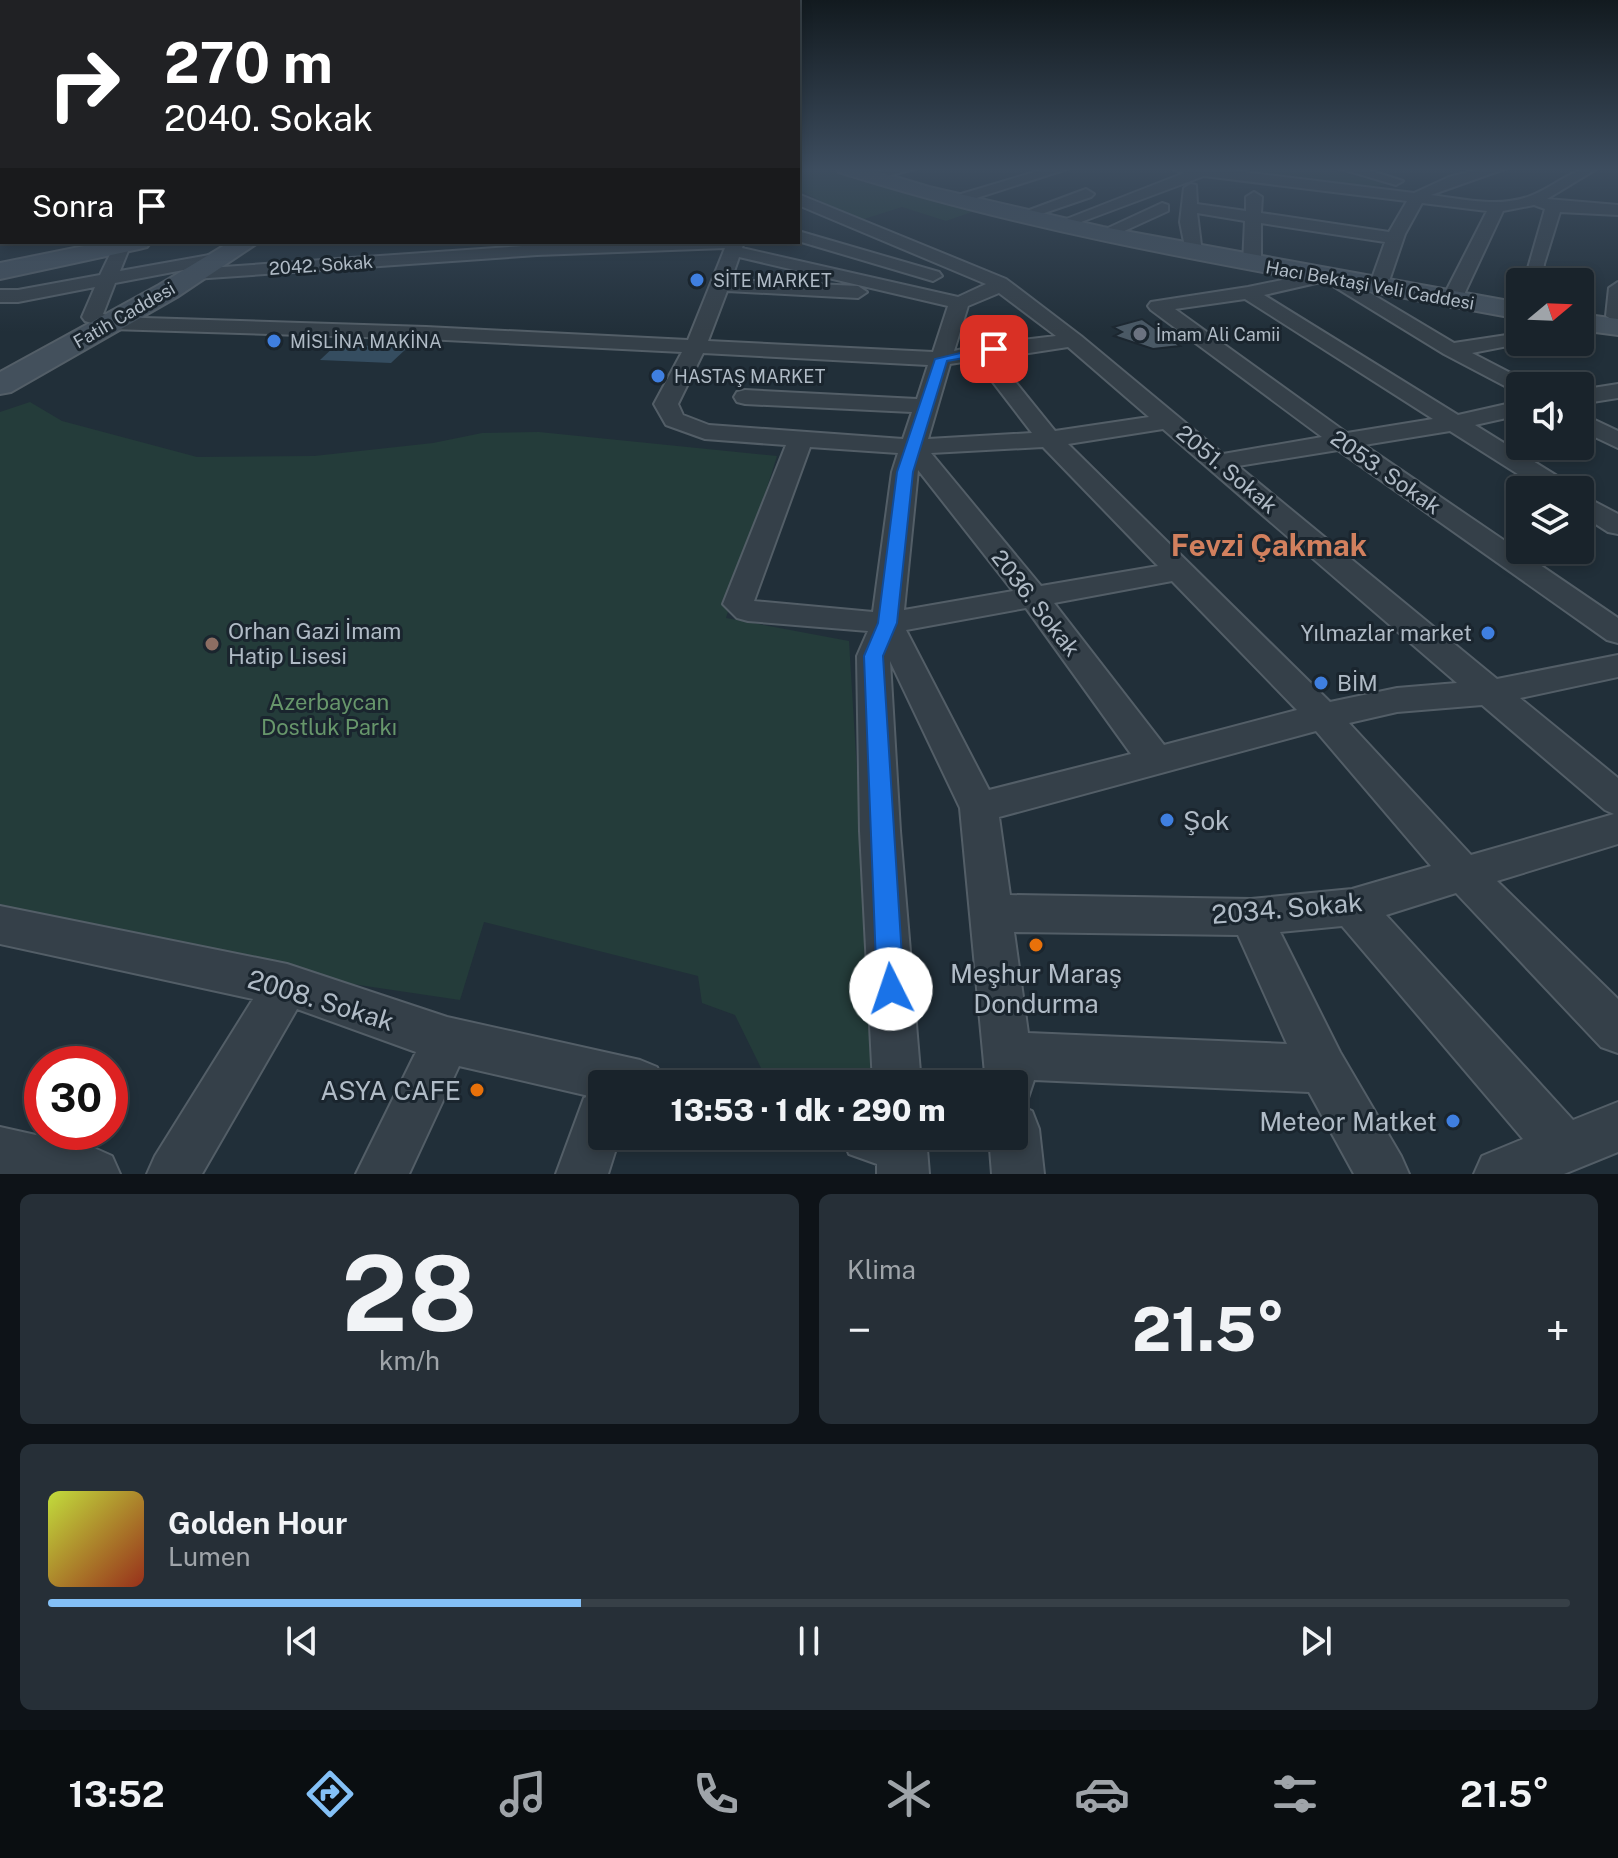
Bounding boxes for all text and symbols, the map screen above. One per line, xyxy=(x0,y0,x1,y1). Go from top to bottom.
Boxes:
text: 270 m xyxy=(164,30,333,96)
icon: right xyxy=(32,32,136,136)
text: 2040. Sokak xyxy=(164,97,373,139)
icon: arrive xyxy=(130,184,174,228)
text: Sonra xyxy=(32,188,114,224)
street label: 2042. Sokak xyxy=(268,251,374,279)
street label: Hacı Bektaşi Veli Caddesi xyxy=(1264,256,1476,314)
north arrow xyxy=(1506,268,1594,356)
map controls xyxy=(1506,268,1594,564)
place label: SİTE MARKET xyxy=(713,269,832,291)
marker: SİTE MARKET xyxy=(688,271,706,289)
street label: Fatih Caddesi xyxy=(70,278,178,352)
pin xyxy=(960,315,1028,383)
place label: İmam Ali Camii xyxy=(1156,323,1280,345)
marker: İmam Ali Camii xyxy=(1131,325,1149,343)
icon: arrive xyxy=(972,327,1016,371)
place label: MİSLİNA MAKİNA xyxy=(290,330,442,352)
marker: MİSLİNA MAKİNA xyxy=(265,332,283,350)
place label: HASTAŞ MARKET xyxy=(674,366,826,387)
marker: HASTAŞ MARKET xyxy=(649,367,667,385)
button: sound xyxy=(1506,372,1594,460)
street label: 2051. Sokak xyxy=(1171,419,1283,519)
street label: 2053. Sokak xyxy=(1326,425,1446,519)
button: layers xyxy=(1506,476,1594,564)
district label: Fevzi Çakmak xyxy=(1171,527,1367,563)
street label: 2036. Sokak xyxy=(986,545,1086,661)
place label: Orhan Gazi İmam Hatip Lisesi xyxy=(228,617,401,669)
place label: Yılmazlar market xyxy=(1301,620,1472,646)
marker: Yılmazlar market xyxy=(1479,624,1497,642)
marker: Orhan Gazi İmam Hatip Lisesi xyxy=(203,635,221,653)
place label: BİM xyxy=(1337,669,1378,696)
marker: BİM xyxy=(1312,674,1330,692)
park label: Azerbaycan Dostluk Parkı xyxy=(261,689,397,740)
place label: Şok xyxy=(1183,805,1230,836)
marker: Şok xyxy=(1158,811,1176,829)
street label: 2034. Sokak xyxy=(1210,886,1364,930)
marker: Meşhur Maraş Dondurma xyxy=(1027,936,1045,954)
position arrow xyxy=(849,947,933,1031)
place label: Meşhur Maraş Dondurma xyxy=(950,958,1122,1019)
street label: 2008. Sokak xyxy=(244,963,398,1037)
speed limit sign: 30 xyxy=(24,1046,128,1150)
place label: ASYA CAFE xyxy=(320,1075,461,1106)
marker: ASYA CAFE xyxy=(468,1081,486,1099)
text: 13:53 · 1 dk · 290 m xyxy=(671,1092,945,1128)
place label: Meteor Matket xyxy=(1259,1106,1437,1137)
marker: Meteor Matket xyxy=(1444,1112,1462,1130)
text: 28 xyxy=(342,1232,477,1354)
text: Klima xyxy=(847,1254,916,1285)
text: 21.5° xyxy=(1132,1294,1285,1365)
text: − xyxy=(847,1304,871,1356)
text: + xyxy=(1546,1304,1570,1356)
text: km/h xyxy=(379,1345,440,1376)
text: Golden Hour xyxy=(168,1505,347,1541)
text: Lumen xyxy=(168,1541,251,1572)
icon: previous xyxy=(280,1619,324,1663)
icon: pause xyxy=(787,1619,831,1663)
icon: next xyxy=(1294,1619,1338,1663)
icon: directions xyxy=(302,1766,358,1822)
icon: music xyxy=(495,1766,551,1822)
icon: phone xyxy=(688,1766,744,1822)
icon: climate xyxy=(881,1766,937,1822)
icon: car xyxy=(1074,1766,1130,1822)
icon: filters xyxy=(1267,1766,1323,1822)
text: 13:52 xyxy=(69,1773,165,1815)
text: 21.5° xyxy=(1460,1773,1549,1815)

